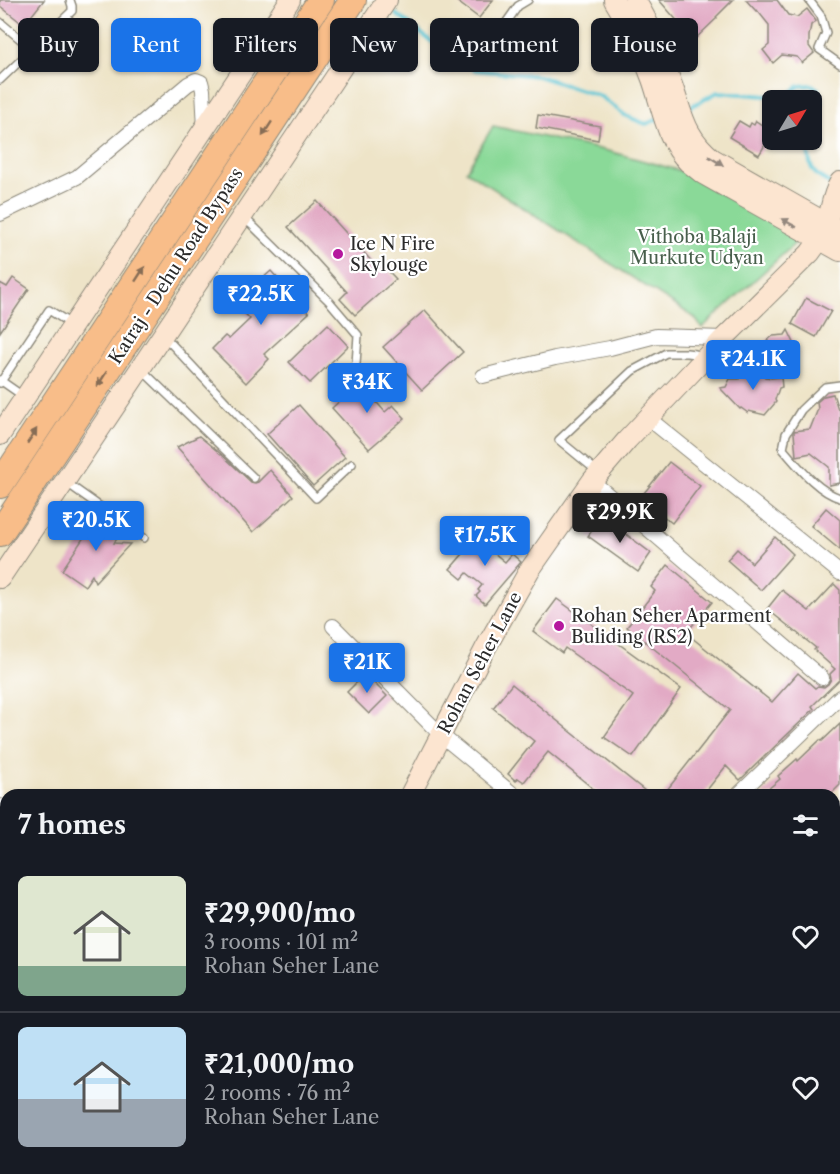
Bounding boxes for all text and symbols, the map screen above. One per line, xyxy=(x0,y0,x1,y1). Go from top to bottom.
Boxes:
chip: Buy xyxy=(18,18,99,72)
chip: Rent xyxy=(111,18,201,72)
chip: Filters xyxy=(213,18,318,72)
chip: New xyxy=(330,18,418,72)
chip: Apartment xyxy=(430,18,579,72)
chip: House xyxy=(591,18,698,72)
north arrow xyxy=(762,90,822,150)
map controls xyxy=(762,90,822,150)
one-way arrow xyxy=(262,121,273,137)
one-way arrow xyxy=(708,155,724,166)
street label: Katraj - Dehu Road Bypass xyxy=(104,164,248,368)
one-way arrow xyxy=(780,218,797,228)
park label: Vithoba Balaji Murkute Udyan xyxy=(630,226,764,269)
place label: Ice N Fire Skylouge xyxy=(350,233,435,276)
marker: Ice N Fire Skylouge xyxy=(331,247,345,261)
one-way arrow xyxy=(134,266,146,282)
pin: ₹22.5K xyxy=(212,275,310,326)
text: ₹22.5K xyxy=(227,282,295,306)
pin: ₹24.1K xyxy=(704,340,802,391)
text: ₹24.1K xyxy=(720,347,786,371)
pin: ₹34K xyxy=(331,363,403,414)
text: ₹34K xyxy=(342,370,392,394)
one-way arrow xyxy=(96,371,107,388)
one-way arrow xyxy=(26,429,38,445)
pin: ₹29.9K xyxy=(571,493,669,544)
text: ₹29.9K xyxy=(586,500,654,524)
pin: ₹20.5K xyxy=(47,501,145,552)
text: ₹20.5K xyxy=(62,508,130,532)
pin: ₹17.5K xyxy=(436,516,534,567)
text: ₹17.5K xyxy=(454,523,516,547)
street label: Rohan Seher Lane xyxy=(433,588,527,738)
place label: Rohan Seher Aparment Buliding (RS2) xyxy=(571,605,772,648)
marker: Rohan Seher Aparment Buliding (RS2) xyxy=(552,619,566,633)
pin: ₹21K xyxy=(331,643,403,694)
text: ₹21K xyxy=(343,650,391,674)
text: 7 homes xyxy=(18,809,126,841)
icon: filters xyxy=(789,809,822,842)
text: ₹29,900/mo xyxy=(204,897,356,929)
icon: home xyxy=(66,900,138,972)
icon: heart xyxy=(789,920,822,953)
text: 3 rooms · 101 m² xyxy=(204,930,358,954)
text: Rohan Seher Lane xyxy=(204,954,379,978)
text: ₹21,000/mo xyxy=(204,1048,354,1080)
icon: home xyxy=(66,1051,138,1123)
icon: heart xyxy=(789,1071,822,1104)
text: 2 rooms · 76 m² xyxy=(204,1081,350,1105)
text: Rohan Seher Lane xyxy=(204,1105,379,1129)

